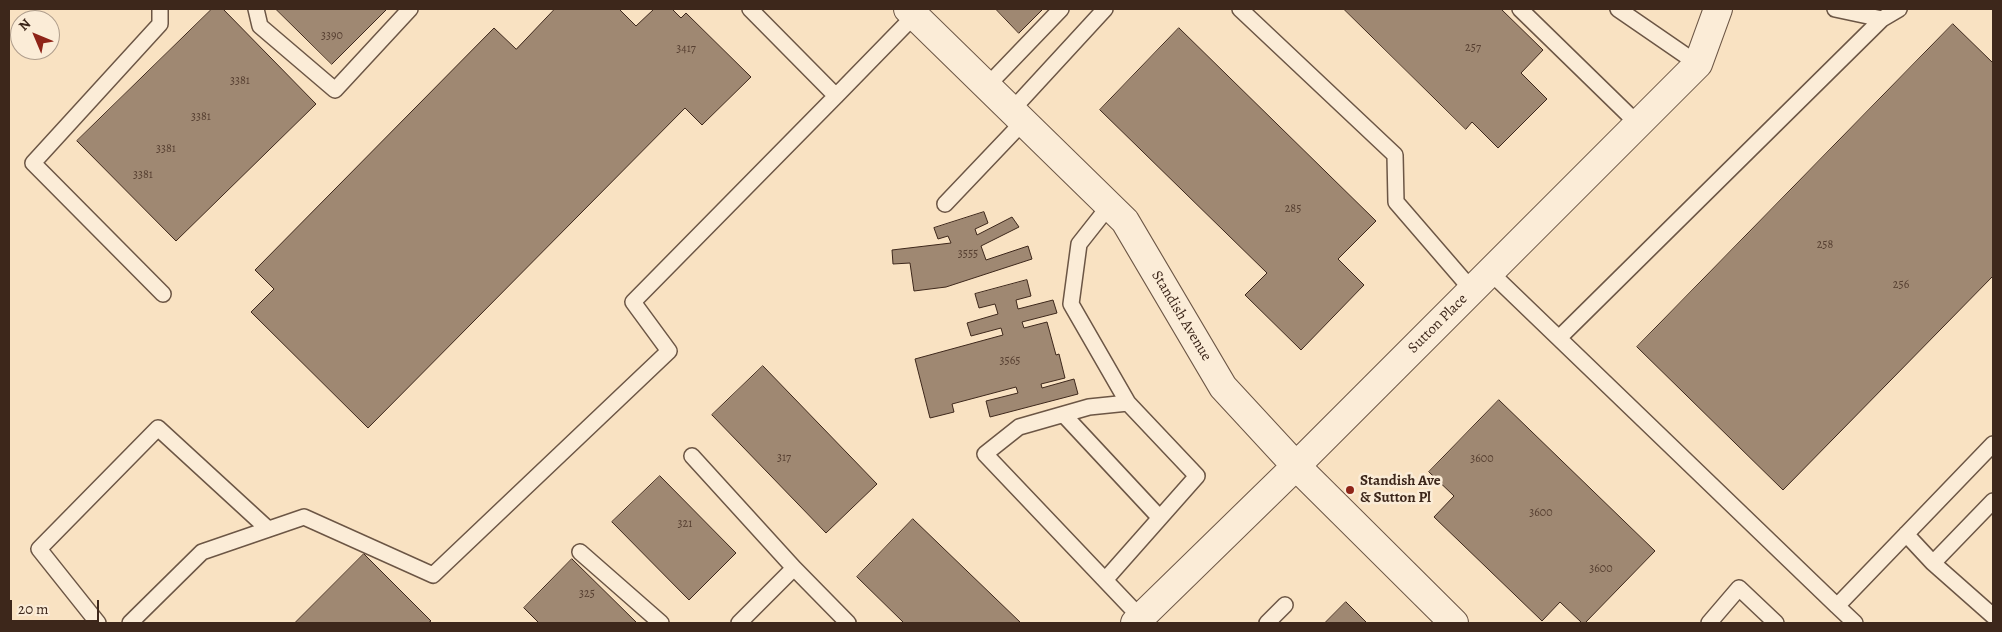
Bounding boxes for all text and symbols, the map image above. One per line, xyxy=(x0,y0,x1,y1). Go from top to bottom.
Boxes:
north arrow xyxy=(10,10,60,60)
text: N xyxy=(14,14,35,35)
house number: 3390 xyxy=(321,29,343,43)
house number: 257 xyxy=(1465,41,1481,55)
house number: 3417 xyxy=(676,42,696,56)
house number: 3381 xyxy=(230,74,250,88)
house number: 3381 xyxy=(191,110,211,124)
house number: 3381 xyxy=(156,142,176,156)
house number: 3381 xyxy=(133,168,153,182)
house number: 285 xyxy=(1285,202,1301,216)
house number: 258 xyxy=(1817,238,1833,252)
house number: 3555 xyxy=(958,247,978,261)
street label: Standish Avenue xyxy=(1147,268,1215,364)
house number: 256 xyxy=(1893,278,1909,292)
street label: Sutton Place xyxy=(1405,291,1471,357)
house number: 3565 xyxy=(1000,354,1020,368)
house number: 317 xyxy=(777,451,791,465)
house number: 3600 xyxy=(1470,452,1494,466)
place label: Standish Ave & Sutton Pl xyxy=(1360,472,1441,507)
marker: Standish Ave & Sutton Pl xyxy=(1344,484,1356,496)
house number: 3600 xyxy=(1529,506,1553,520)
house number: 321 xyxy=(678,517,692,531)
house number: 3600 xyxy=(1589,562,1613,576)
house number: 325 xyxy=(579,587,595,601)
scale bar xyxy=(12,590,101,622)
text: 20 m xyxy=(18,599,49,619)

